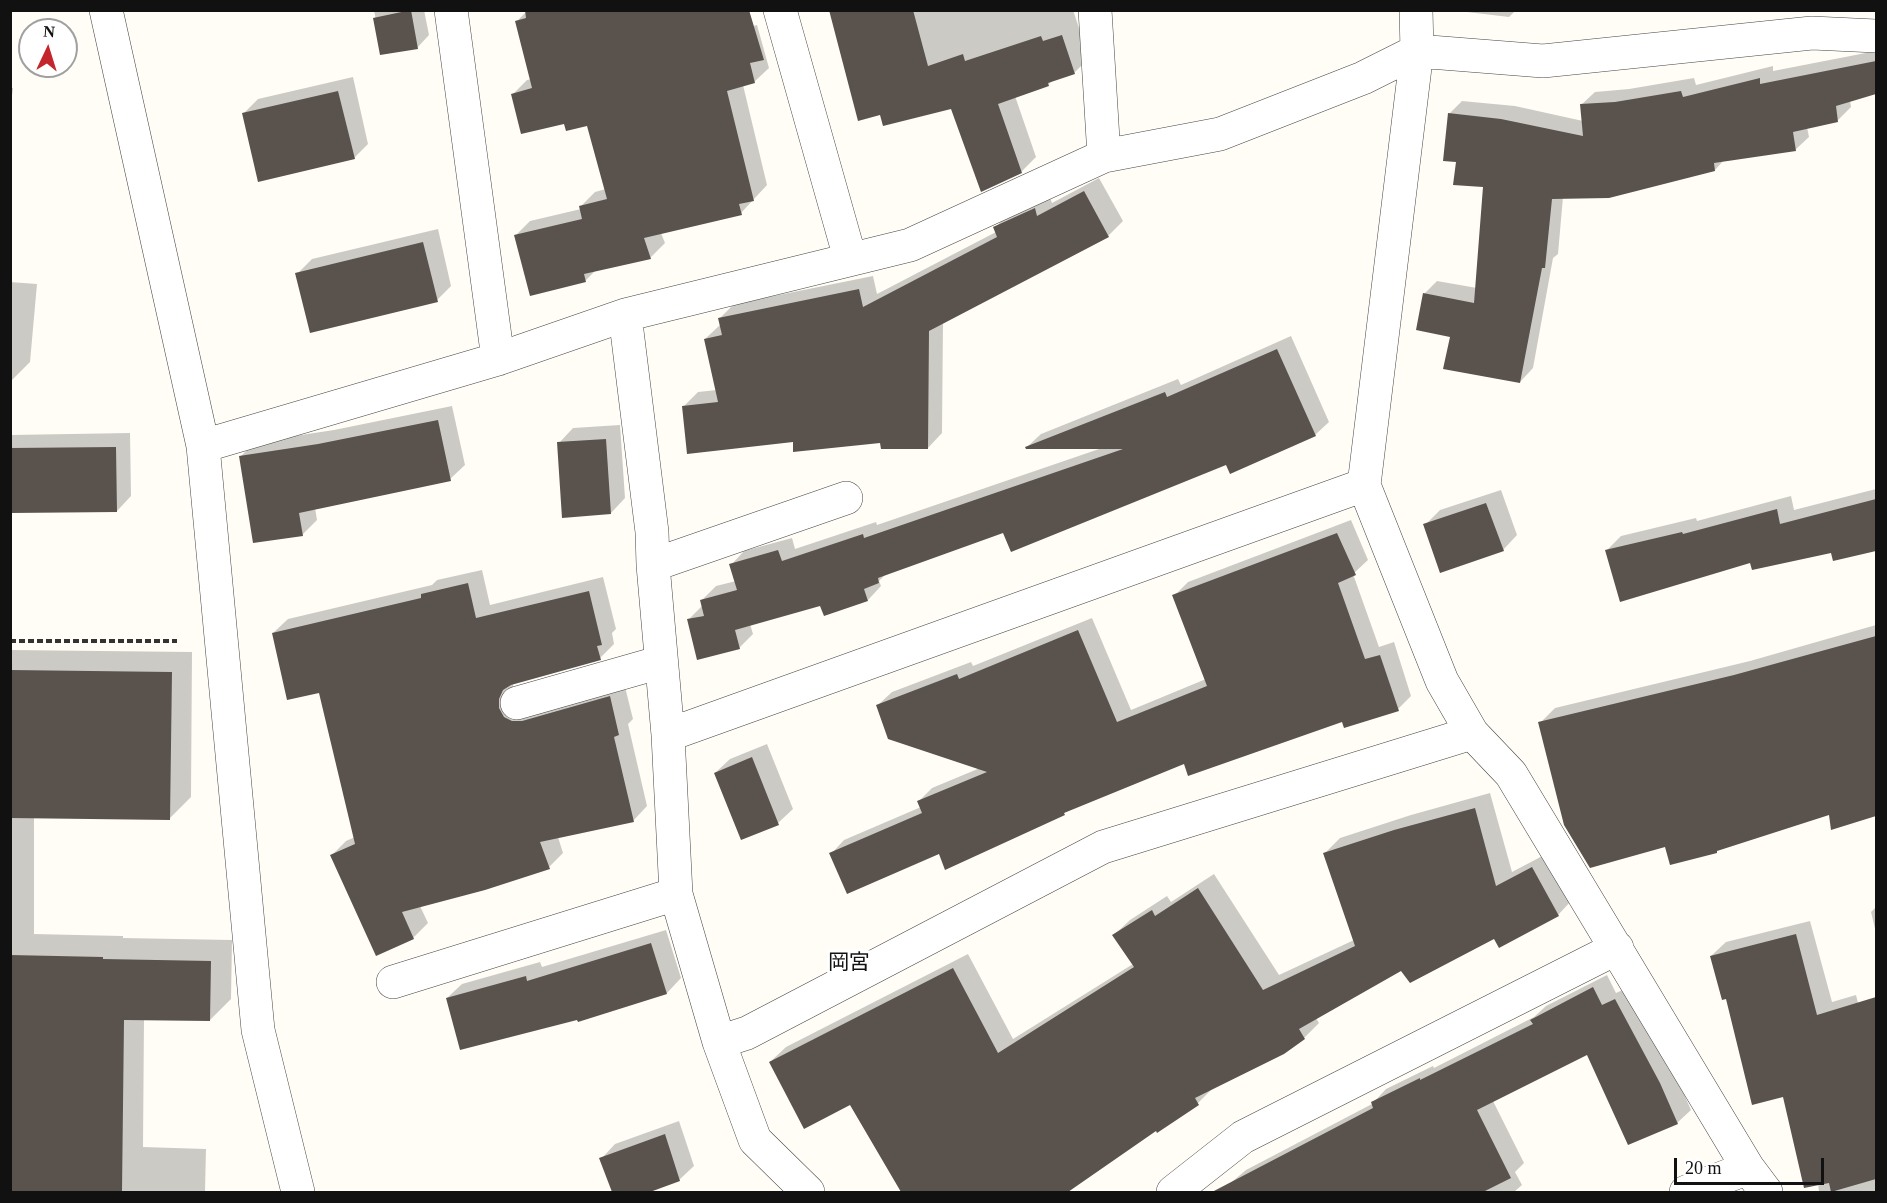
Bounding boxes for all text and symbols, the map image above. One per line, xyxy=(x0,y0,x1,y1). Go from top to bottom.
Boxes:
north arrow xyxy=(18,18,78,78)
text: N xyxy=(43,23,56,40)
district label: 岡宮 xyxy=(828,950,870,976)
scale bar xyxy=(1677,1146,1827,1184)
text: 20 m xyxy=(1685,1158,1722,1178)

